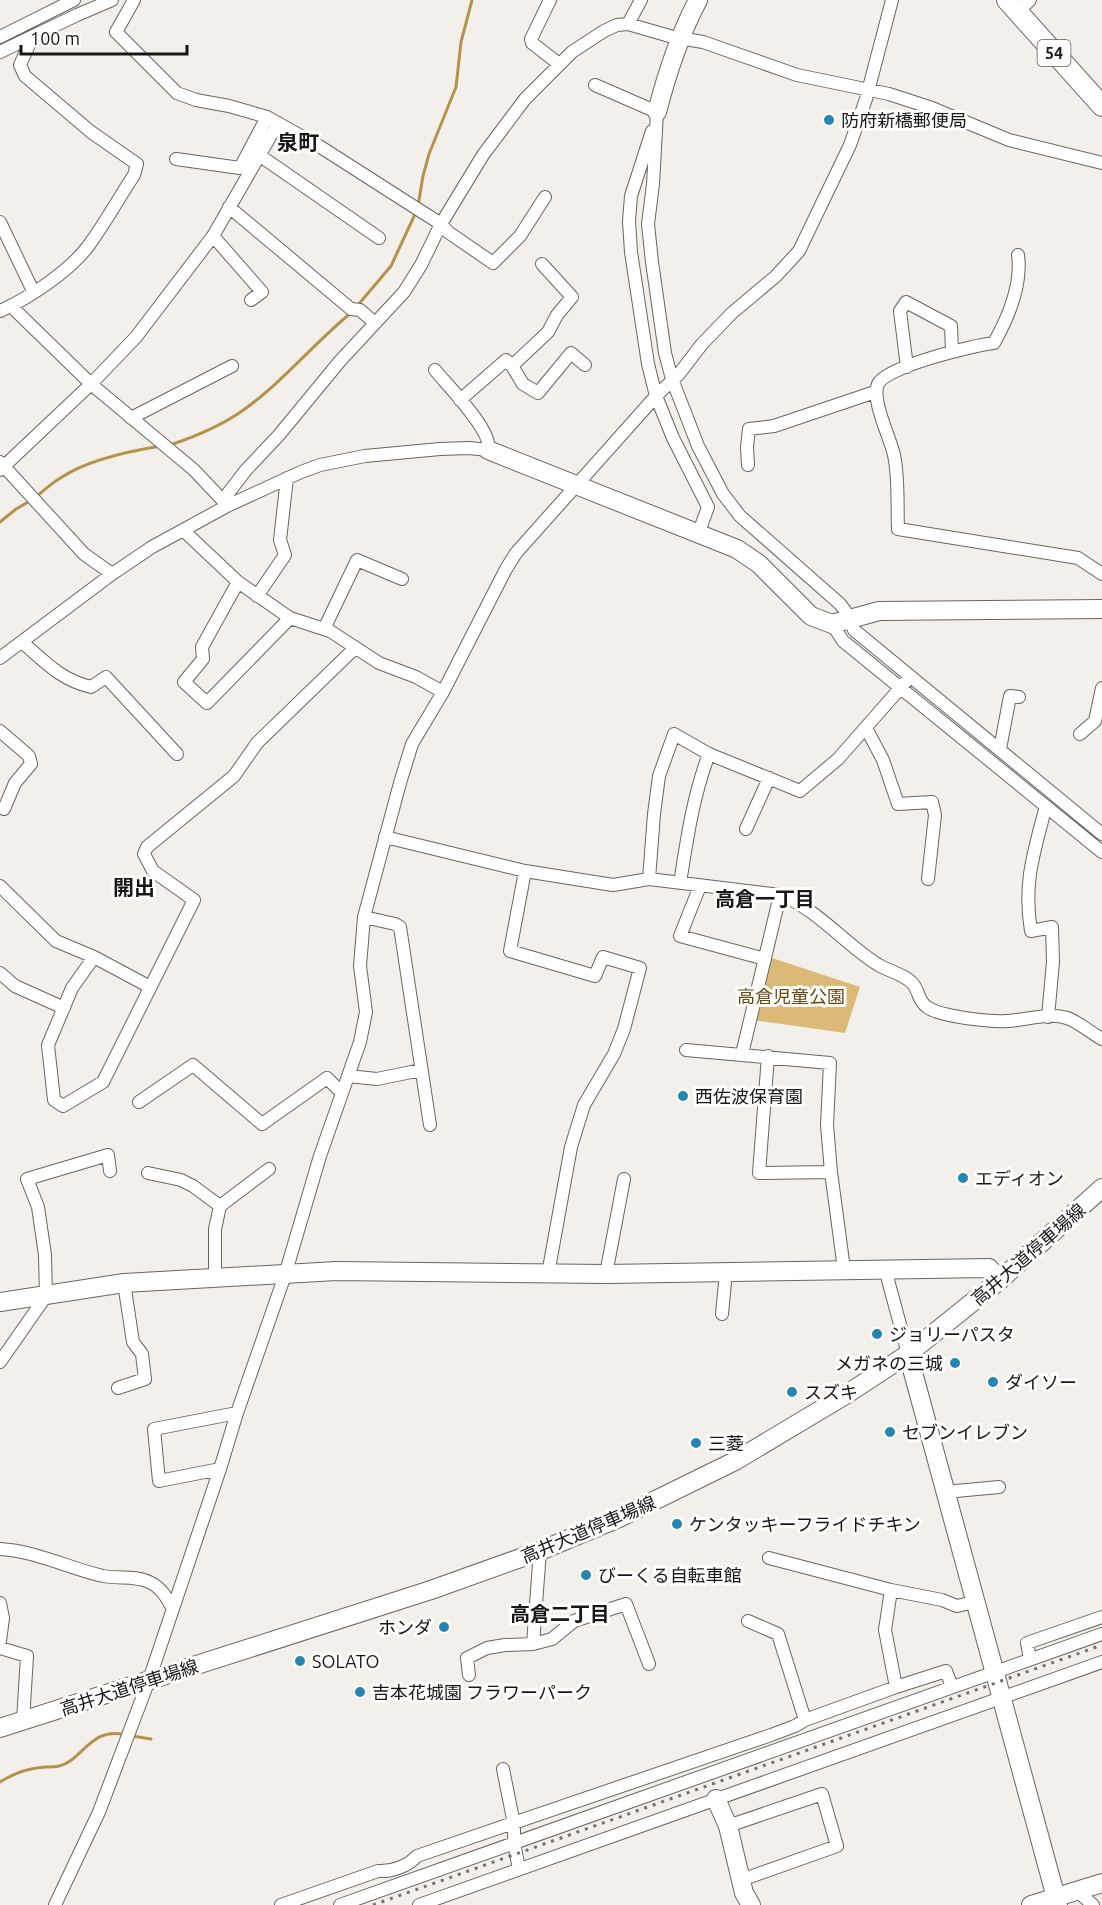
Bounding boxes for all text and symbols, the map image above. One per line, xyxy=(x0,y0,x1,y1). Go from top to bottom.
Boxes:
scale bar xyxy=(21,18,188,56)
text: 100 m xyxy=(30,28,80,48)
road number: 54 xyxy=(1038,40,1070,66)
place label: 防府新橋郵便局 xyxy=(841,110,967,130)
marker: 防府新橋郵便局 xyxy=(822,113,836,127)
district label: 泉町 xyxy=(277,130,319,154)
district label: 開出 xyxy=(113,875,155,899)
district label: 高倉一丁目 xyxy=(715,887,815,910)
park label: 高倉児童公園 xyxy=(737,986,845,1006)
place label: 西佐波保育園 xyxy=(695,1086,803,1106)
marker: 西佐波保育園 xyxy=(676,1089,690,1103)
place label: エディオン xyxy=(975,1168,1064,1188)
marker: エディオン xyxy=(956,1171,970,1185)
street label: 高井大道停車場線 xyxy=(967,1199,1089,1309)
place label: ジョリーパスタ xyxy=(889,1324,1015,1344)
marker: ジョリーパスタ xyxy=(870,1327,884,1341)
place label: メガネの三城 xyxy=(835,1353,943,1373)
marker: メガネの三城 xyxy=(948,1356,962,1370)
place label: ダイソー xyxy=(1005,1372,1077,1392)
marker: ダイソー xyxy=(986,1375,1000,1389)
place label: スズキ xyxy=(804,1382,858,1402)
marker: スズキ xyxy=(785,1385,799,1399)
place label: セブンイレブン xyxy=(902,1422,1028,1442)
marker: セブンイレブン xyxy=(883,1425,897,1439)
place label: 三菱 xyxy=(708,1433,744,1453)
marker: 三菱 xyxy=(689,1436,703,1450)
street label: 高井大道停車場線 xyxy=(518,1492,658,1566)
place label: ケンタッキーフライドチキン xyxy=(689,1514,921,1534)
marker: ケンタッキーフライドチキン xyxy=(670,1517,684,1531)
place label: びーくる自転車館 xyxy=(598,1565,742,1585)
marker: びーくる自転車館 xyxy=(579,1568,593,1582)
district label: 高倉二丁目 xyxy=(510,1602,610,1625)
place label: ホンダ xyxy=(378,1617,432,1637)
marker: ホンダ xyxy=(437,1620,451,1634)
place label: SOLATO xyxy=(312,1651,379,1671)
marker: SOLATO xyxy=(293,1654,307,1668)
street label: 高井大道停車場線 xyxy=(57,1655,201,1719)
place label: 吉本花城園 フラワーパーク xyxy=(372,1682,592,1702)
marker: 吉本花城園 フラワーパーク xyxy=(353,1685,367,1699)

